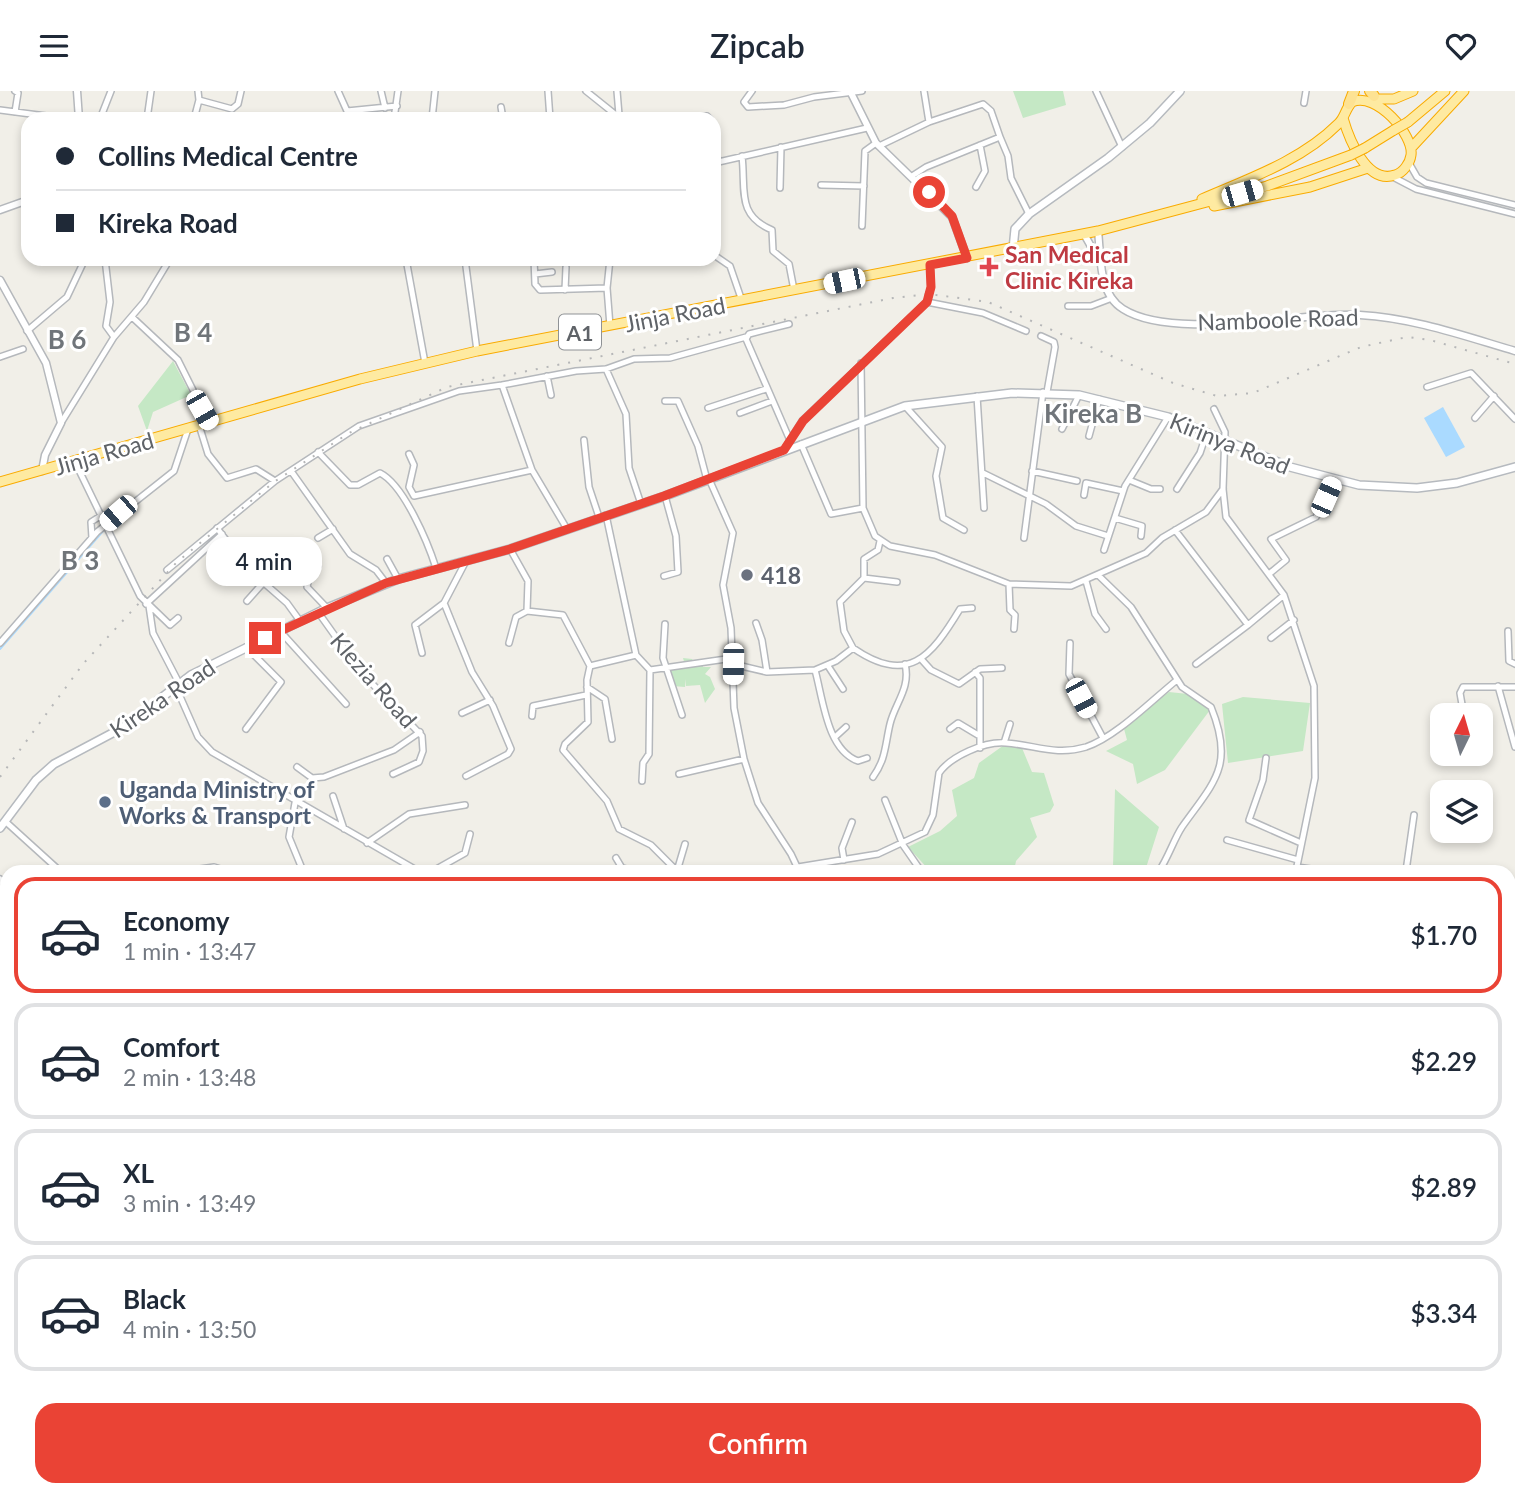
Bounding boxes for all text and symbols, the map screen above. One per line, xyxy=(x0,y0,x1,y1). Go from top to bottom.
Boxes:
text: Zipcab xyxy=(710,26,805,65)
icon: menu xyxy=(35,27,73,65)
icon: heart xyxy=(1442,27,1480,65)
text: Collins Medical Centre xyxy=(98,140,358,172)
route start xyxy=(913,176,945,208)
car xyxy=(1219,177,1266,209)
text: Kireka Road xyxy=(98,207,238,239)
place label: San Medical Clinic Kireka xyxy=(1005,240,1133,294)
marker: San Medical Clinic Kireka xyxy=(979,257,999,277)
car xyxy=(822,266,867,296)
street label: Jinja Road xyxy=(622,291,728,337)
street label: Namboole Road xyxy=(1197,302,1359,336)
road number: A1 xyxy=(559,315,601,349)
district label: B 4 xyxy=(174,316,212,348)
district label: B 6 xyxy=(48,323,86,355)
car xyxy=(183,387,222,433)
district label: Kireka B xyxy=(1044,397,1142,429)
street label: Kirinya Road xyxy=(1166,406,1294,480)
street label: Jinja Road xyxy=(51,426,157,480)
car xyxy=(1308,474,1345,520)
car xyxy=(96,491,141,535)
callout: 4 min xyxy=(207,537,323,585)
district label: B 3 xyxy=(61,544,99,576)
text: 4 min xyxy=(236,547,292,575)
place label: 418 xyxy=(761,561,801,589)
marker: 418 xyxy=(739,567,755,583)
route end xyxy=(249,622,281,654)
street label: Klezia Road xyxy=(325,627,423,733)
car xyxy=(723,643,744,685)
street label: Kireka Road xyxy=(104,653,220,743)
car xyxy=(1062,675,1101,721)
north arrow xyxy=(1430,703,1493,767)
map controls xyxy=(1430,703,1493,843)
place label: Uganda Ministry of Works & Transport xyxy=(119,775,315,829)
button: layers xyxy=(1430,780,1493,843)
marker: Uganda Ministry of Works & Transport xyxy=(97,794,113,810)
icon: car xyxy=(39,904,102,967)
text: Economy xyxy=(123,905,229,937)
text: $1.70 xyxy=(1411,919,1477,951)
text: 1 min · 13:47 xyxy=(123,937,256,965)
icon: car xyxy=(39,1030,102,1093)
text: Comfort xyxy=(123,1031,220,1063)
text: $2.29 xyxy=(1411,1045,1477,1077)
text: 2 min · 13:48 xyxy=(123,1063,256,1091)
icon: car xyxy=(39,1156,102,1219)
text: XL xyxy=(123,1157,154,1189)
text: $2.89 xyxy=(1411,1171,1477,1203)
text: 3 min · 13:49 xyxy=(123,1189,256,1217)
icon: car xyxy=(39,1282,102,1345)
text: Black xyxy=(123,1283,186,1315)
text: $3.34 xyxy=(1411,1297,1477,1329)
text: 4 min · 13:50 xyxy=(123,1315,256,1343)
button: Confirm xyxy=(35,1403,1481,1483)

